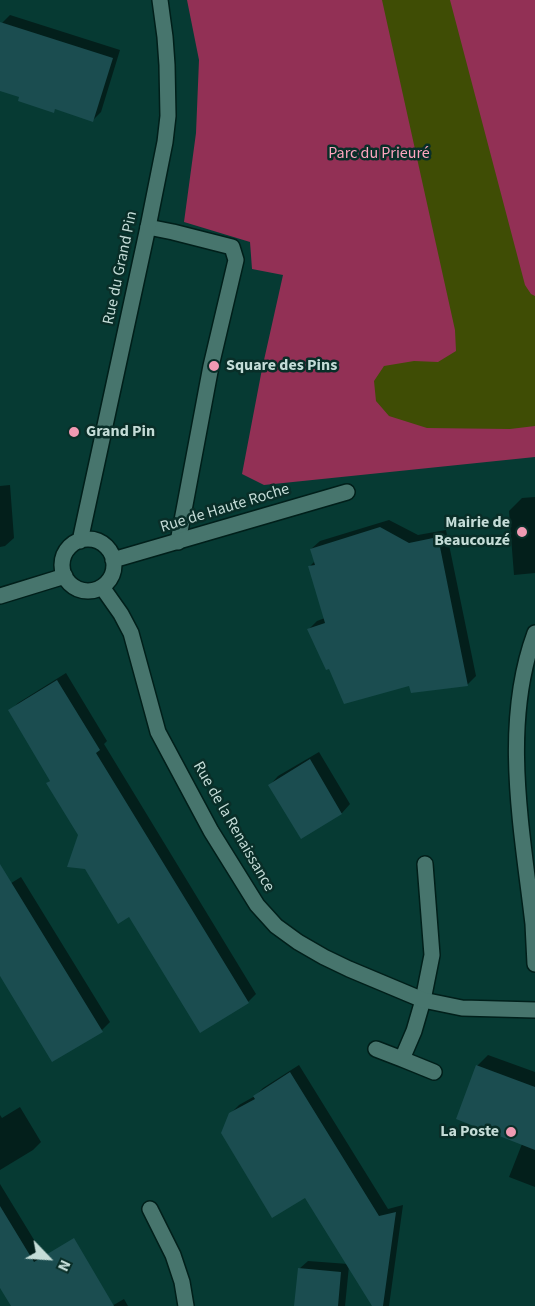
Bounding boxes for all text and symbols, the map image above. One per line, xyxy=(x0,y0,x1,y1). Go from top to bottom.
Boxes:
park label: Parc du Prieuré xyxy=(328,144,430,164)
street label: Rue du Grand Pin xyxy=(100,210,142,326)
place label: Square des Pins xyxy=(226,356,337,376)
marker: Square des Pins xyxy=(207,359,221,373)
place label: Grand Pin xyxy=(86,422,155,442)
marker: Grand Pin xyxy=(67,425,81,439)
street label: Rue de Haute Roche xyxy=(158,480,292,538)
place label: Mairie de Beaucouzé xyxy=(434,513,510,551)
marker: Mairie de Beaucouzé xyxy=(515,525,529,539)
street label: Rue de la Renaissance xyxy=(188,759,278,895)
place label: La Poste xyxy=(440,1122,499,1142)
marker: La Poste xyxy=(504,1125,518,1139)
north arrow xyxy=(18,1228,78,1288)
text: N xyxy=(52,1256,77,1275)

